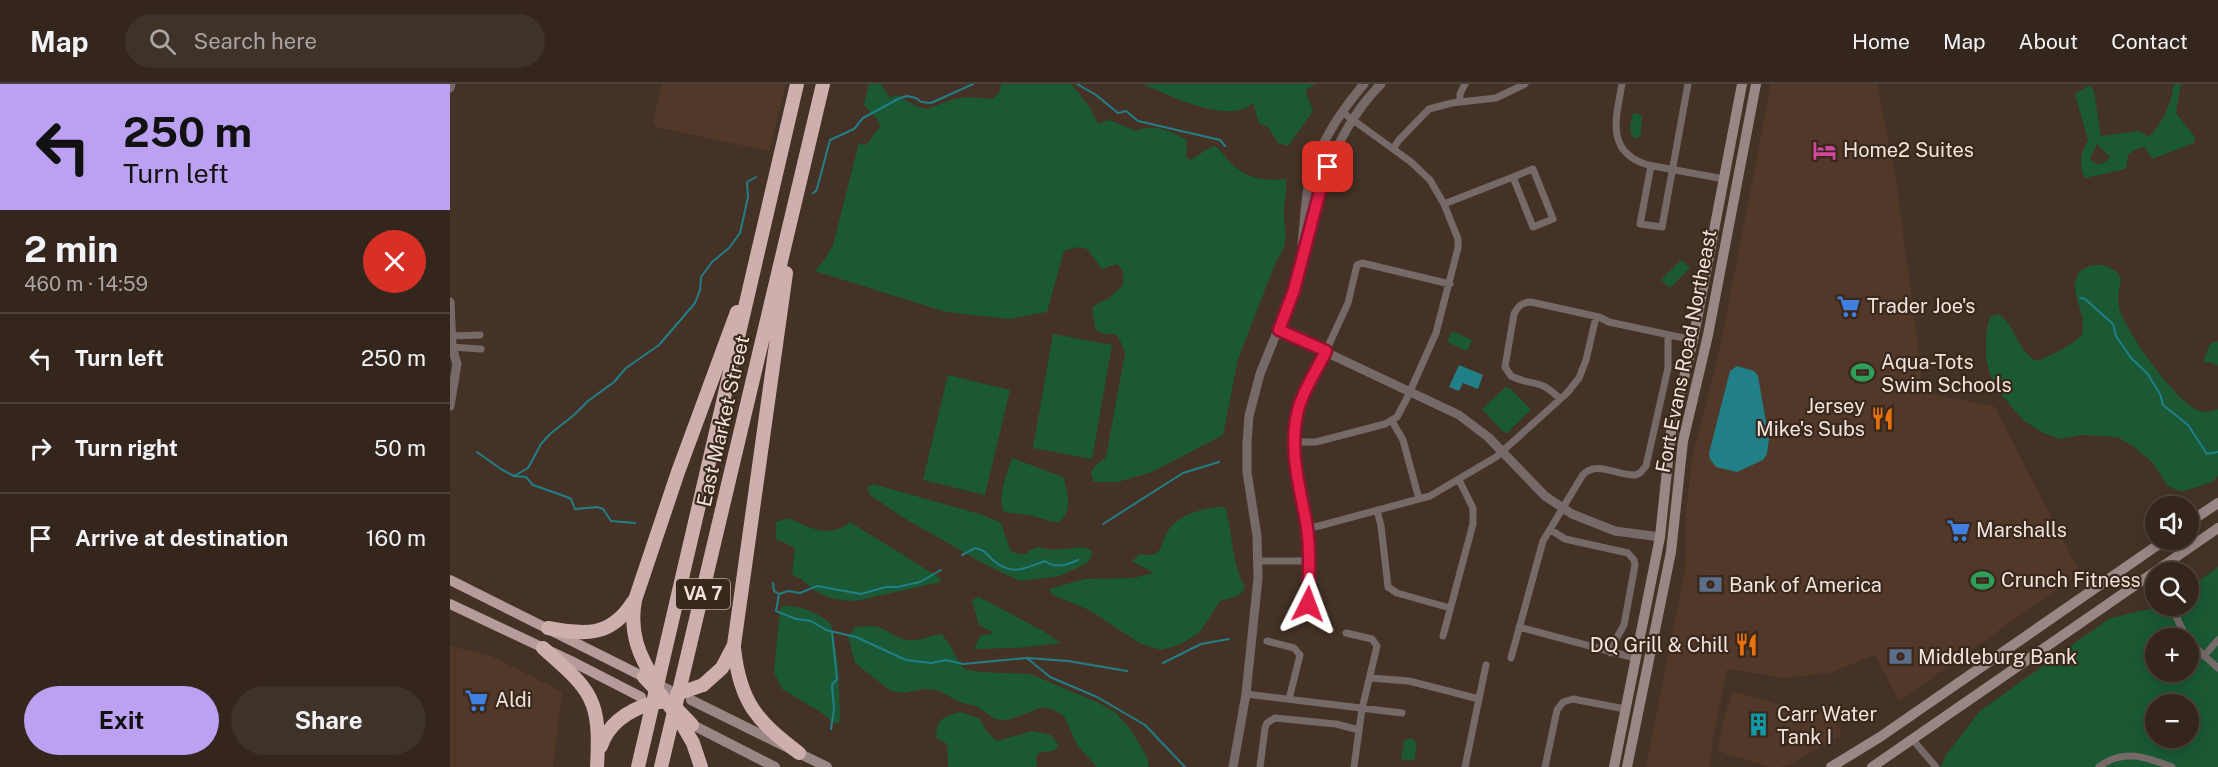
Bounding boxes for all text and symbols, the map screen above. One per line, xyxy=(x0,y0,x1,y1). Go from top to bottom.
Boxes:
search box xyxy=(125,14,545,68)
text: Map xyxy=(30,25,89,58)
icon: search xyxy=(146,25,179,58)
text: Search here xyxy=(194,28,317,54)
text: Home xyxy=(1852,29,1910,54)
text: Map xyxy=(1943,29,1986,54)
text: About xyxy=(2019,29,2078,54)
text: Contact xyxy=(2111,29,2188,54)
text: 250 m xyxy=(123,107,252,156)
icon: left xyxy=(24,108,102,186)
hotel icon: Home2 Suites xyxy=(1812,137,1838,163)
place label: Home2 Suites xyxy=(1843,138,1974,162)
pin xyxy=(1302,141,1353,192)
icon: arrive xyxy=(1311,150,1344,183)
text: Turn left xyxy=(123,157,229,189)
street label: Fort Evans Road Northeast xyxy=(1651,227,1721,475)
text: 2 min xyxy=(24,228,118,270)
button: close xyxy=(363,230,426,293)
text: 460 m · 14:59 xyxy=(24,272,148,296)
supermarket icon: Trader Joe's xyxy=(1836,293,1862,319)
place label: Trader Joe's xyxy=(1867,294,1975,318)
street label: East Market Street xyxy=(692,333,754,509)
icon: left xyxy=(24,342,57,375)
text: Turn left xyxy=(75,345,164,371)
text: 250 m xyxy=(361,345,426,371)
place label: Aqua-Tots Swim Schools xyxy=(1881,350,2012,397)
sports icon: Aqua-Tots Swim Schools xyxy=(1850,360,1876,386)
place label: Jersey Mike's Subs xyxy=(1756,394,1865,441)
restaurant icon: Jersey Mike's Subs xyxy=(1870,405,1896,431)
icon: right xyxy=(24,432,57,465)
text: Turn right xyxy=(75,435,178,461)
text: 50 m xyxy=(374,435,426,461)
map controls xyxy=(2145,496,2199,748)
button: sound xyxy=(2145,496,2199,550)
supermarket icon: Marshalls xyxy=(1945,517,1971,543)
place label: Marshalls xyxy=(1976,518,2067,542)
icon: arrive xyxy=(24,522,57,555)
text: Arrive at destination xyxy=(75,525,288,551)
text: 160 m xyxy=(366,525,426,551)
button: search xyxy=(2145,562,2199,616)
sports icon: Crunch Fitness xyxy=(1970,567,1996,593)
place label: Crunch Fitness xyxy=(2001,568,2141,592)
position arrow xyxy=(1276,572,1340,636)
bank icon: Bank of America xyxy=(1698,572,1724,598)
place label: Bank of America xyxy=(1729,573,1882,597)
road number: VA 7 xyxy=(676,579,730,609)
button: + xyxy=(2145,628,2199,682)
restaurant icon: DQ Grill & Chill xyxy=(1734,632,1760,658)
place label: DQ Grill & Chill xyxy=(1590,633,1729,657)
bank icon: Middleburg Bank xyxy=(1887,644,1913,670)
place label: Middleburg Bank xyxy=(1918,645,2077,669)
button: Exit xyxy=(24,686,219,755)
button: Share xyxy=(231,686,426,755)
supermarket icon: Aldi xyxy=(464,687,490,713)
place label: Aldi xyxy=(495,688,532,712)
button: − xyxy=(2145,694,2199,748)
place label: Carr Water Tank I xyxy=(1777,702,1877,749)
building icon: Carr Water Tank I xyxy=(1746,712,1772,738)

